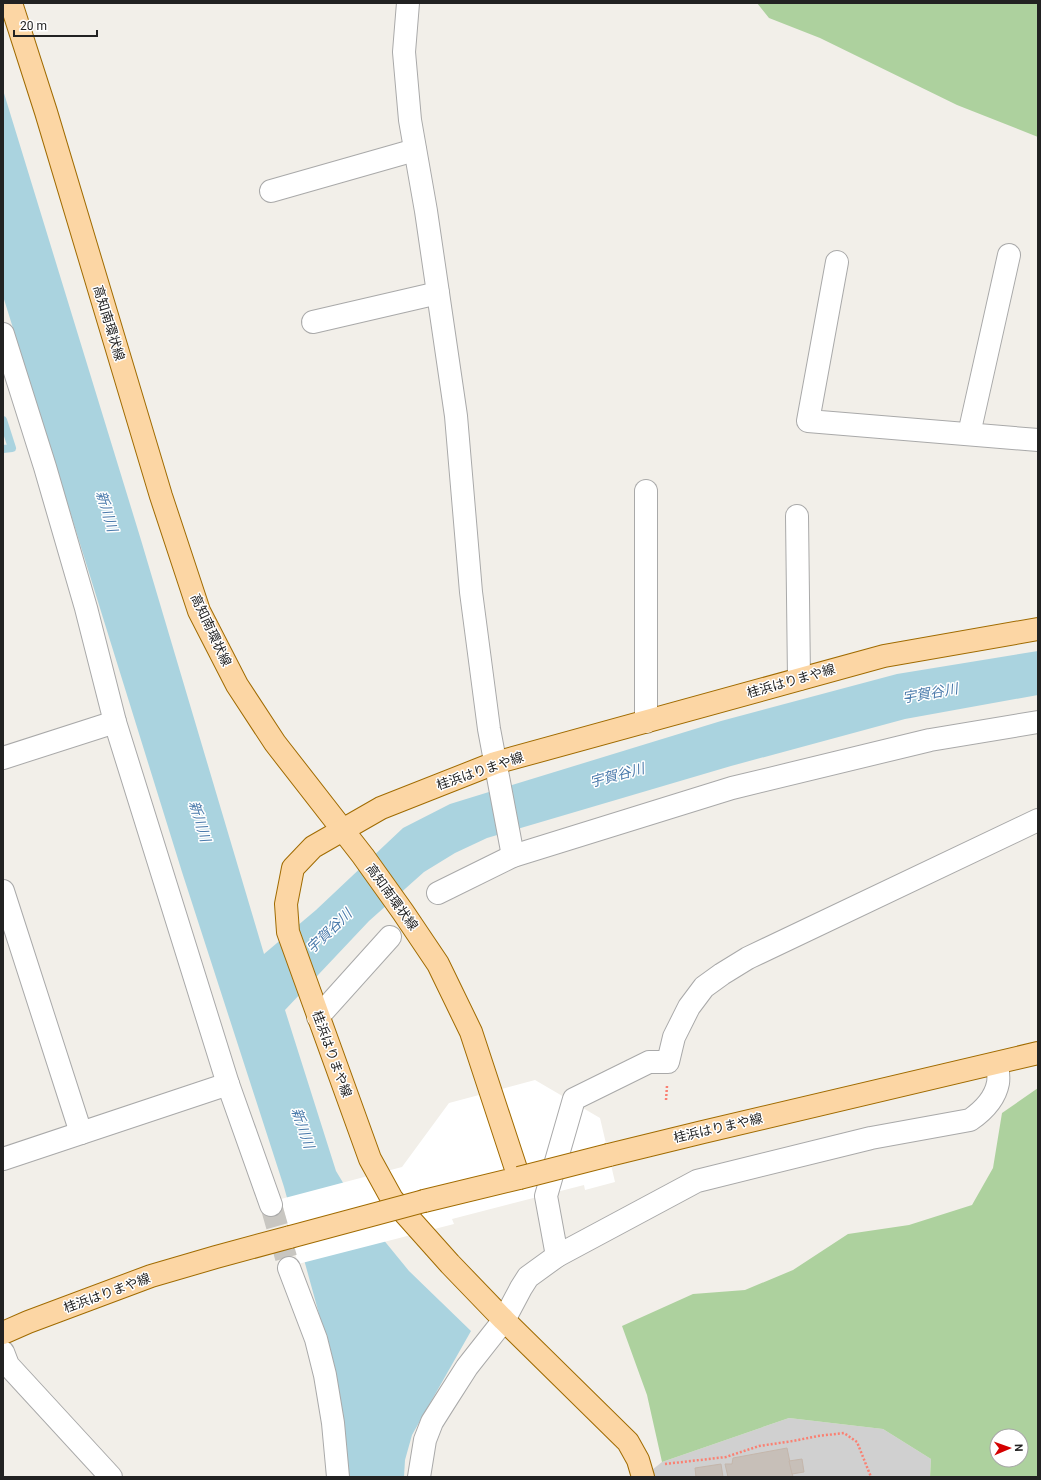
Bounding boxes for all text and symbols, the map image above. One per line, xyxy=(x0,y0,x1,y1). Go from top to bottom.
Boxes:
scale bar xyxy=(14,12,97,38)
text: 20 m xyxy=(20,19,47,33)
street label: 高知南環状線 xyxy=(90,284,128,362)
water label: 新川川 xyxy=(93,489,121,535)
street label: 高知南環状線 xyxy=(188,591,234,669)
street label: 桂浜はりまや線 xyxy=(745,661,837,701)
water label: 宇賀谷川 xyxy=(901,680,961,706)
street label: 桂浜はりまや線 xyxy=(435,749,525,793)
water label: 宇賀谷川 xyxy=(588,760,648,790)
water label: 新川川 xyxy=(186,799,214,845)
street label: 高知南環状線 xyxy=(363,861,421,933)
water label: 宇賀谷川 xyxy=(303,904,356,956)
street label: 桂浜はりまや線 xyxy=(309,1009,355,1099)
water label: 新川川 xyxy=(289,1106,318,1152)
street label: 桂浜はりまや線 xyxy=(672,1110,764,1146)
street label: 桂浜はりまや線 xyxy=(62,1270,152,1316)
north arrow xyxy=(989,1428,1029,1468)
text: N xyxy=(1012,1444,1025,1452)

